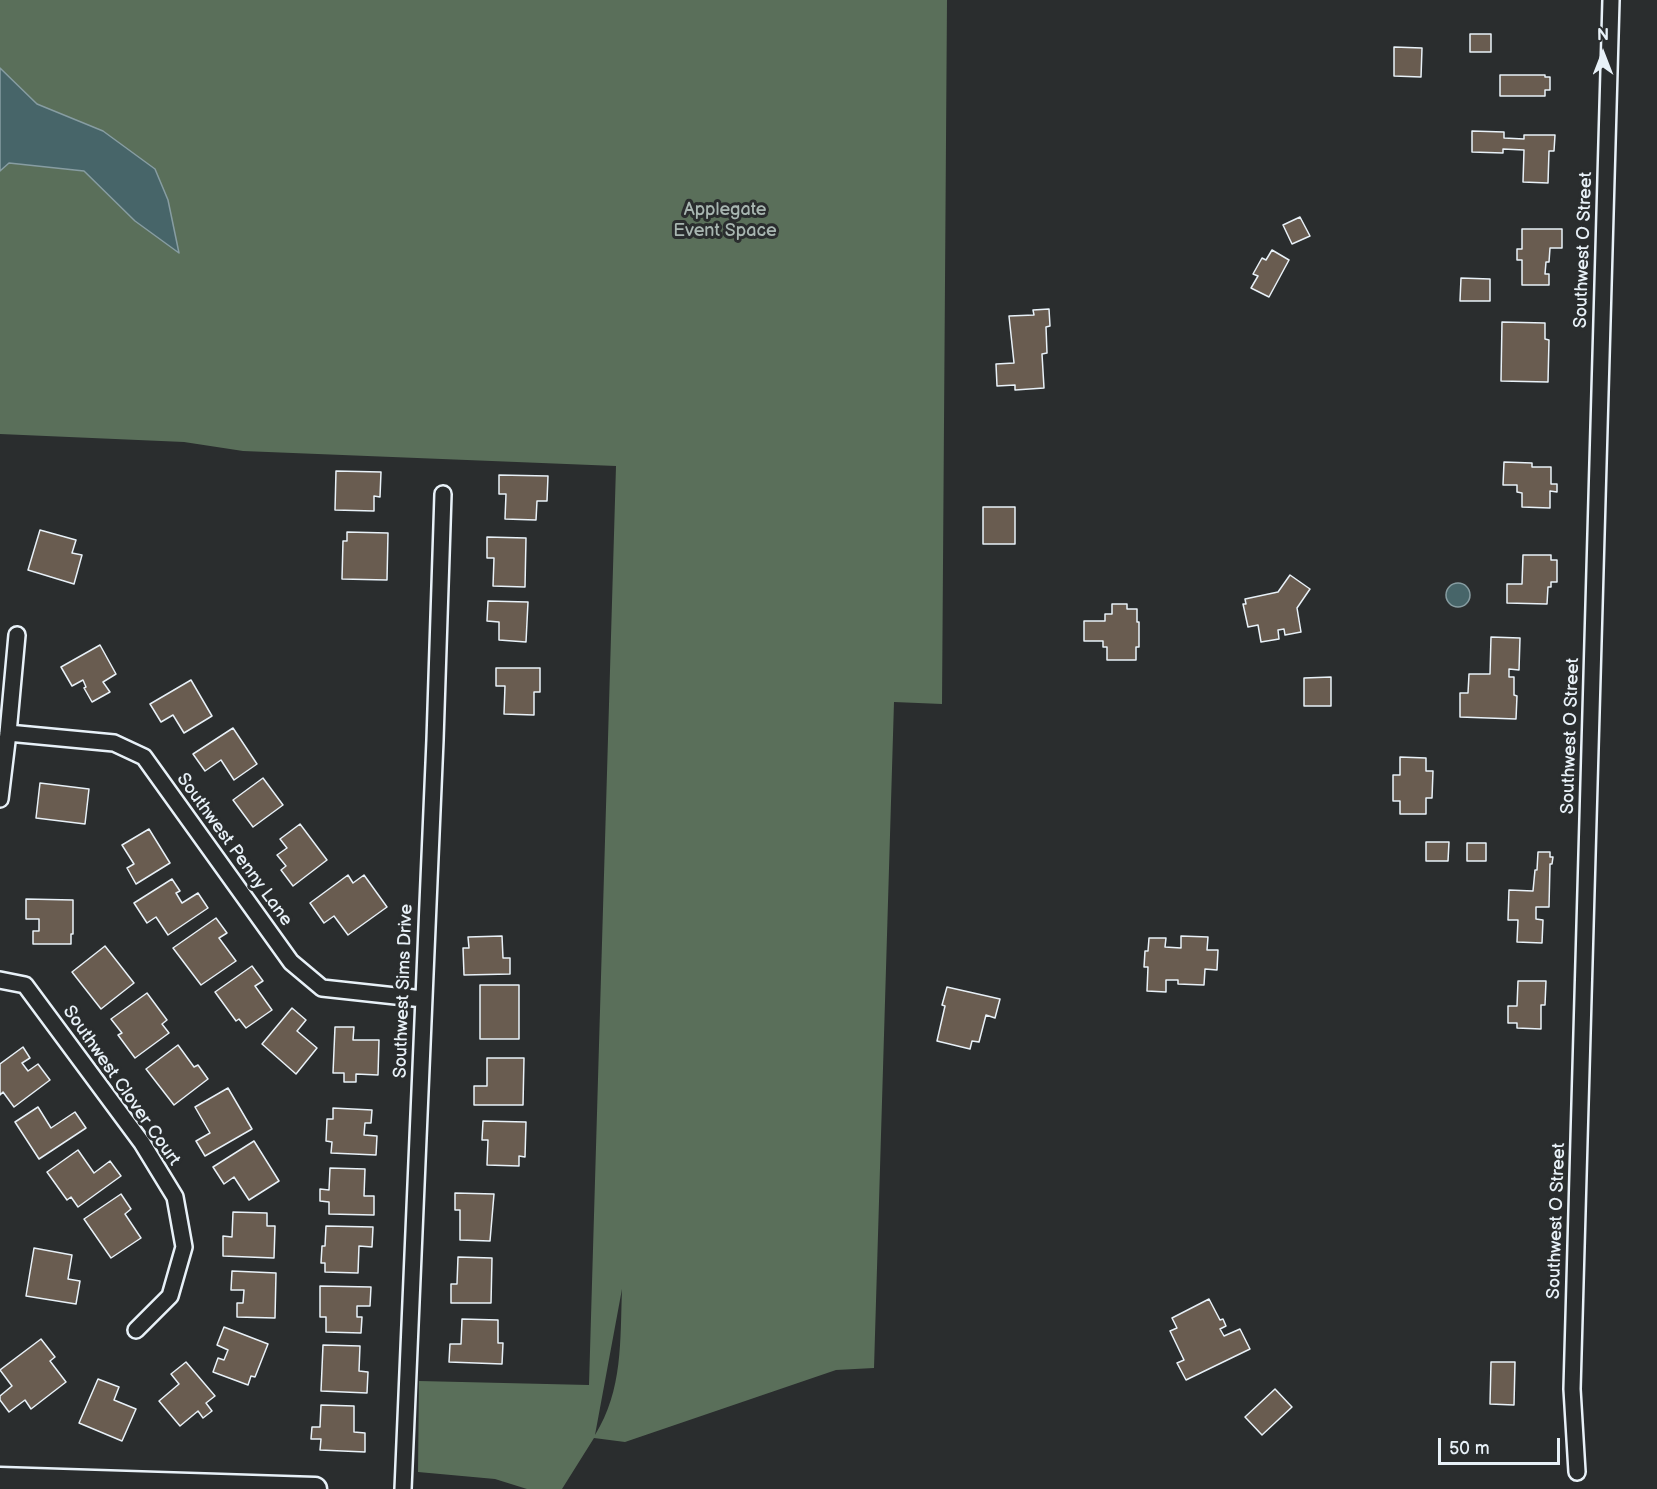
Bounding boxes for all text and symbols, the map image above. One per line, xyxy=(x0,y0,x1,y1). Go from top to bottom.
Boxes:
north arrow xyxy=(1573,24,1633,84)
text: N xyxy=(1597,26,1609,45)
street label: Southwest O Street xyxy=(1570,172,1598,328)
park label: Applegate Event Space xyxy=(673,199,777,242)
street label: Southwest O Street xyxy=(1557,658,1585,814)
street label: Southwest Penny Lane xyxy=(171,769,297,931)
street label: Southwest Sims Drive xyxy=(390,904,418,1078)
street label: Southwest Clover Court xyxy=(57,1002,185,1170)
street label: Southwest O Street xyxy=(1543,1143,1571,1299)
scale bar xyxy=(1441,1426,1562,1464)
text: 50 m xyxy=(1449,1438,1490,1459)

